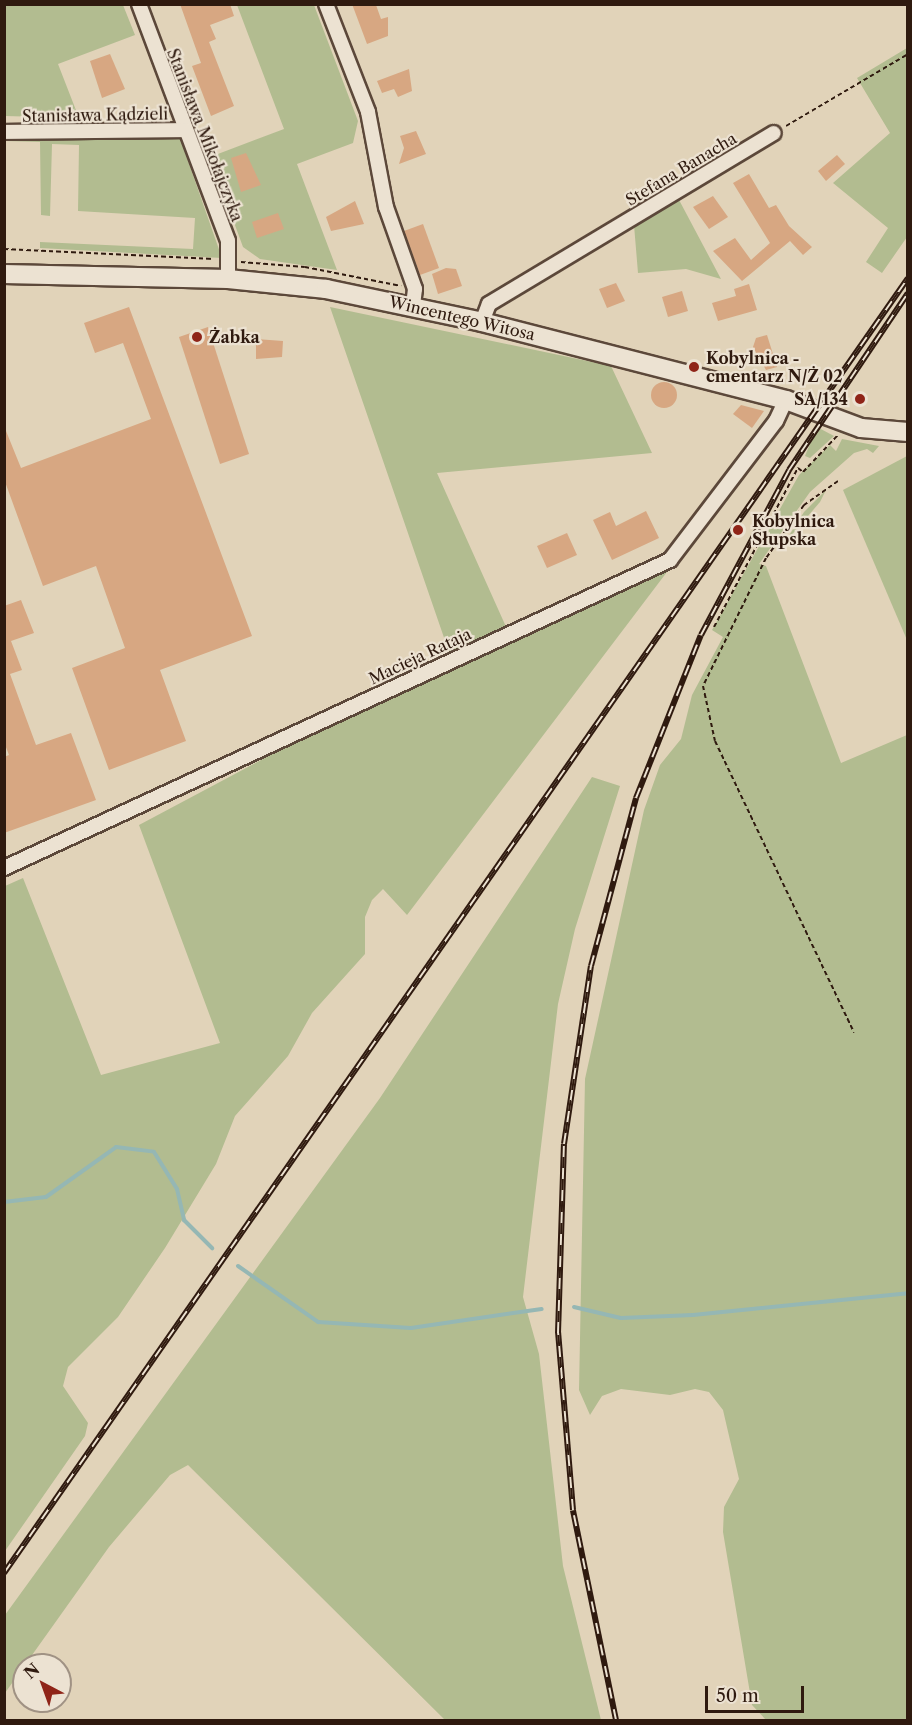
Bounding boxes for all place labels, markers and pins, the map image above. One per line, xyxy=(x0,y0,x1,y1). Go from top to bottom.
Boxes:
place label: Żabka xyxy=(209,327,260,347)
marker: Żabka xyxy=(190,330,204,344)
place label: Kobylnica - cmentarz N/Ż 02 xyxy=(706,348,843,386)
marker: Kobylnica - cmentarz N/Ż 02 xyxy=(687,360,701,374)
place label: SA/134 xyxy=(794,389,848,409)
marker: SA/134 xyxy=(853,392,867,406)
place label: Kobylnica Słupska xyxy=(752,511,835,549)
marker: Kobylnica Słupska xyxy=(729,521,747,539)

